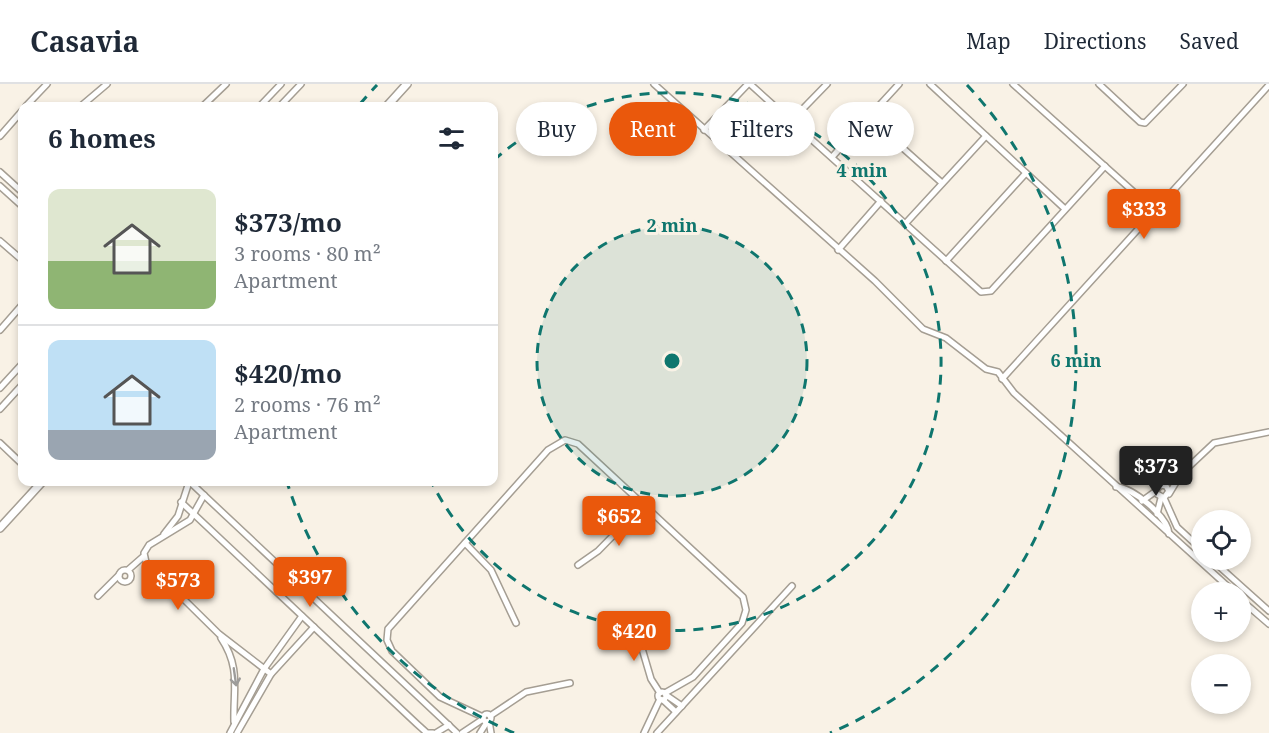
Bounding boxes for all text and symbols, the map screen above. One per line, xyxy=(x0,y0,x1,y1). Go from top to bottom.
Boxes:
text: Casavia xyxy=(30,22,139,60)
text: Map xyxy=(966,27,1011,55)
text: Directions xyxy=(1044,27,1146,55)
text: Saved xyxy=(1179,27,1239,55)
chip: Buy xyxy=(516,102,597,156)
chip: Rent xyxy=(609,102,697,156)
chip: Filters xyxy=(709,102,815,156)
chip: New xyxy=(827,102,914,156)
text: 6 homes xyxy=(48,120,156,156)
icon: filters xyxy=(435,122,468,155)
text: 4 min xyxy=(837,158,887,182)
pin: $333 xyxy=(1108,189,1180,240)
text: $333 xyxy=(1121,195,1167,222)
text: $373/mo xyxy=(234,204,342,240)
icon: home xyxy=(96,213,168,285)
text: 2 min xyxy=(647,213,697,237)
text: 3 rooms · 80 m² xyxy=(234,240,381,267)
text: Apartment xyxy=(234,267,338,294)
text: 6 min xyxy=(1051,348,1101,372)
centre of rings xyxy=(662,351,682,371)
text: $420/mo xyxy=(234,355,342,391)
icon: home xyxy=(96,364,168,436)
text: 2 rooms · 76 m² xyxy=(234,391,381,418)
text: Apartment xyxy=(234,418,338,445)
pin: $373 xyxy=(1120,446,1192,497)
text: $373 xyxy=(1133,452,1179,479)
pin: $652 xyxy=(583,496,655,547)
text: $652 xyxy=(596,502,642,529)
map controls xyxy=(1191,510,1251,714)
button: locate xyxy=(1191,510,1251,570)
pin: $397 xyxy=(274,557,346,608)
pin: $573 xyxy=(142,560,214,611)
text: $397 xyxy=(287,563,333,590)
text: $573 xyxy=(155,566,201,593)
button: + xyxy=(1191,582,1251,642)
pin: $420 xyxy=(598,611,670,662)
text: $420 xyxy=(611,617,657,644)
button: − xyxy=(1191,654,1251,714)
one-way arrow xyxy=(230,667,241,686)

